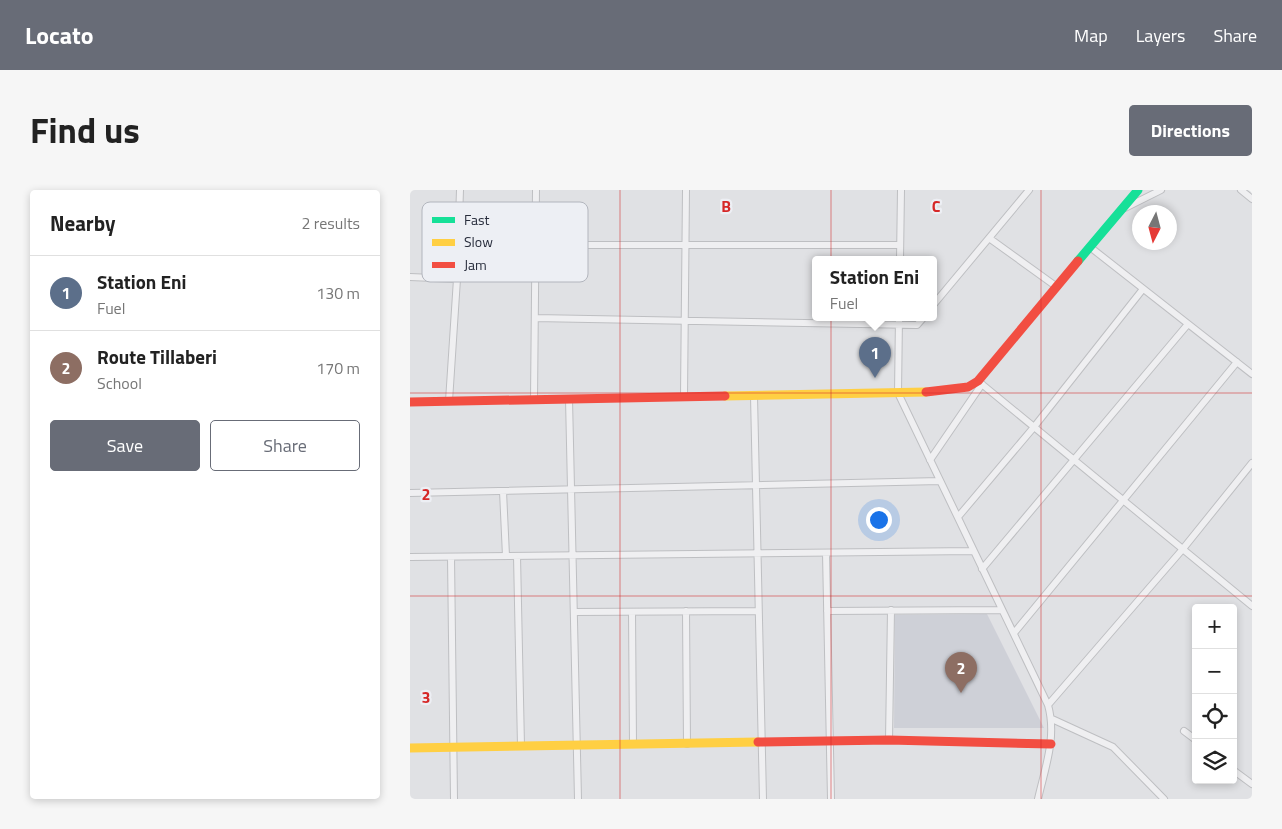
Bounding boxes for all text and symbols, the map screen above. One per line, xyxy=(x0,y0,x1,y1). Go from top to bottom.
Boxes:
text: Locato xyxy=(25,17,94,53)
text: Map xyxy=(1074,22,1108,49)
text: Layers xyxy=(1136,22,1185,49)
text: Share xyxy=(1213,22,1257,49)
text: Find us xyxy=(30,103,140,157)
button: Directions xyxy=(1129,105,1252,156)
text: B xyxy=(721,194,731,218)
text: C xyxy=(932,194,941,218)
legend xyxy=(422,202,588,282)
north arrow xyxy=(1132,205,1177,250)
text: Nearby xyxy=(50,207,115,239)
text: Fast xyxy=(464,209,489,230)
text: 2 results xyxy=(301,211,360,235)
text: Slow xyxy=(464,231,493,252)
text: Jam xyxy=(464,254,487,275)
popup xyxy=(812,256,937,321)
text: Station Eni xyxy=(830,262,919,291)
text: Station Eni xyxy=(97,267,186,296)
text: 1 xyxy=(62,281,70,305)
text: 130 m xyxy=(316,281,360,305)
text: Fuel xyxy=(830,291,858,315)
text: Fuel xyxy=(97,296,125,320)
pin: 1 xyxy=(859,337,891,378)
text: Route Tillaberi xyxy=(97,342,217,371)
text: 2 xyxy=(62,356,70,380)
text: 170 m xyxy=(316,356,360,380)
text: School xyxy=(97,371,142,395)
button: Save xyxy=(50,420,200,471)
button: Share xyxy=(210,420,360,471)
text: 2 xyxy=(422,482,430,506)
your location xyxy=(866,507,892,533)
map controls xyxy=(1192,604,1237,784)
button: + xyxy=(1192,604,1237,649)
button: − xyxy=(1192,649,1237,694)
pin: 2 xyxy=(945,652,977,693)
text: 3 xyxy=(422,685,430,709)
button: locate xyxy=(1192,694,1237,739)
button: layers xyxy=(1192,739,1237,784)

